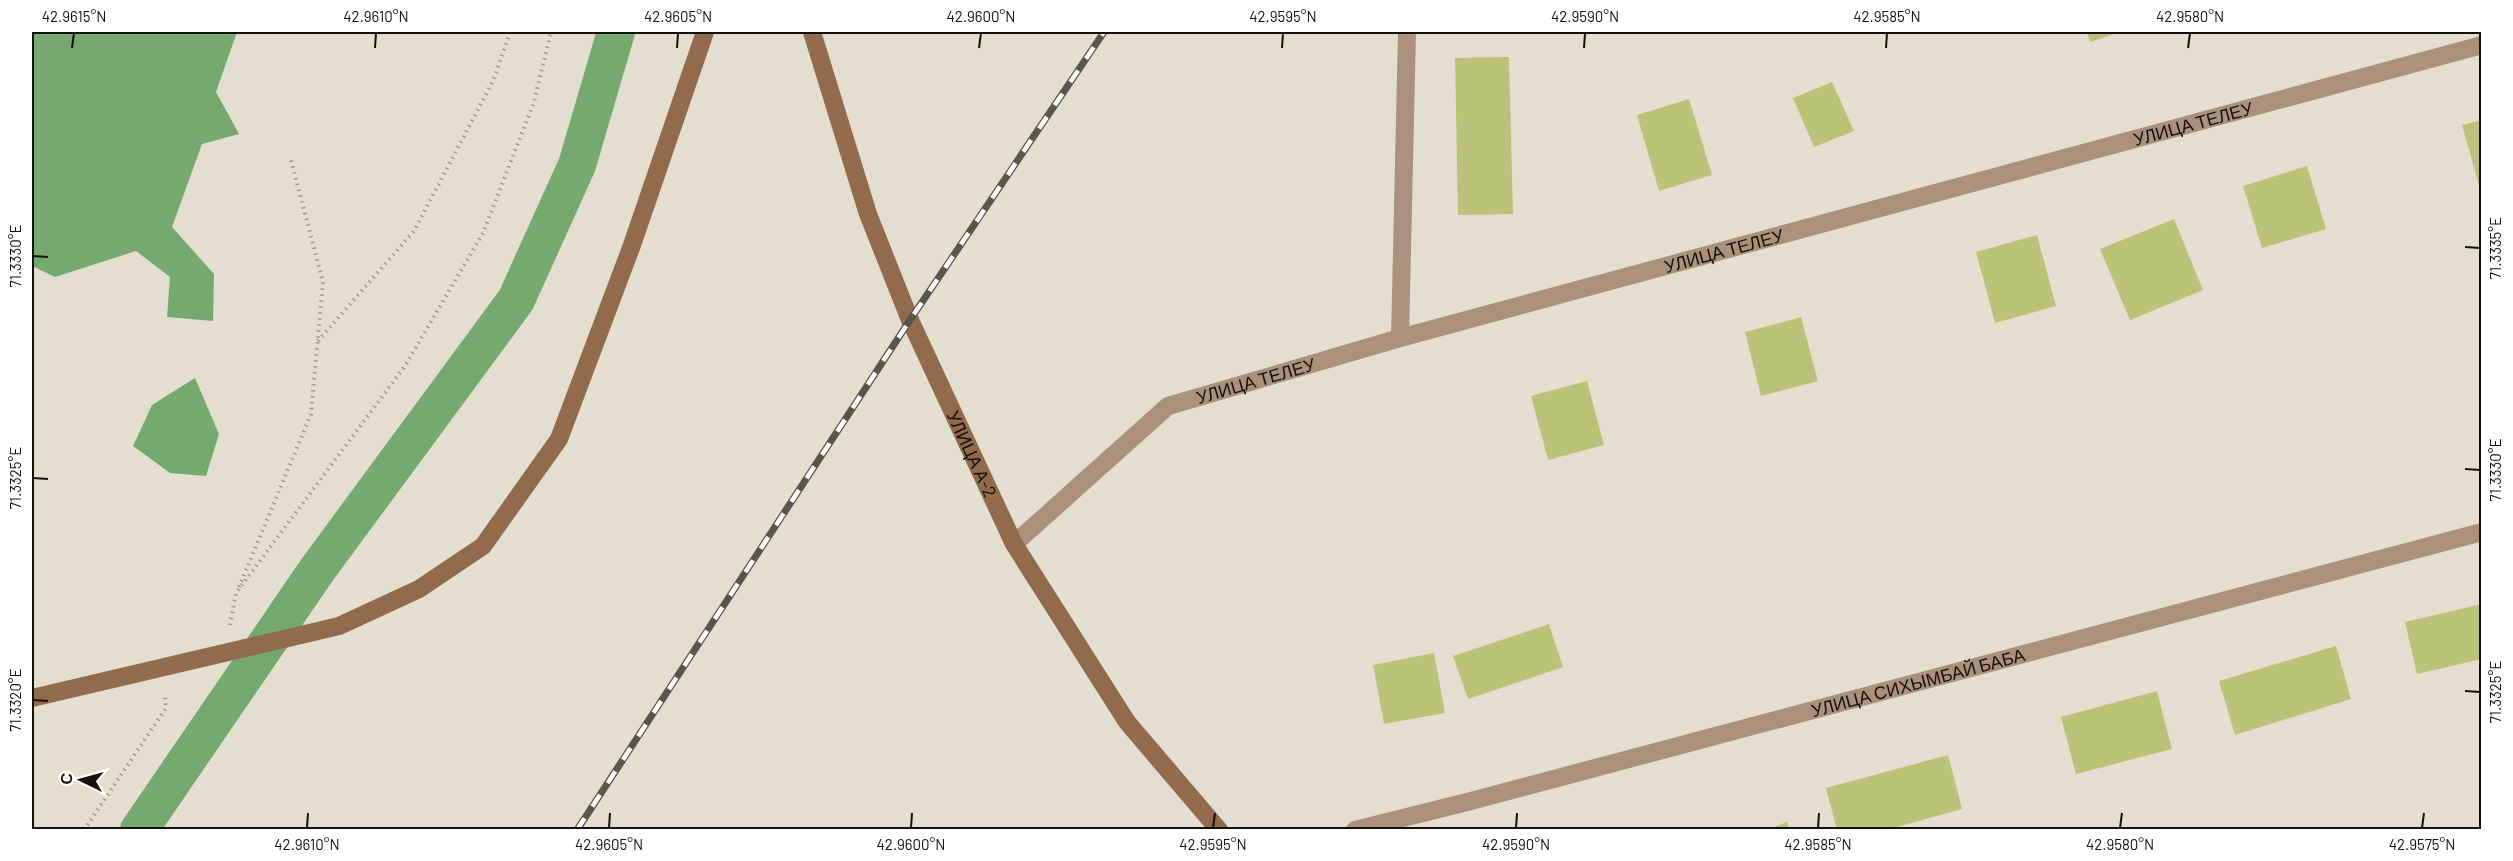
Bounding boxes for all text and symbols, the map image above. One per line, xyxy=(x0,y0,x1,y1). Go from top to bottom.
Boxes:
text: 42.9615°N xyxy=(42,7,106,25)
text: 42.9610°N xyxy=(343,7,409,25)
text: 42.9605°N xyxy=(644,7,712,25)
text: 42.9600°N xyxy=(947,7,1015,25)
text: 42.9595°N xyxy=(1249,7,1317,25)
text: 42.9590°N xyxy=(1551,7,1619,25)
text: 42.9585°N xyxy=(1853,7,1921,25)
text: 42.9580°N xyxy=(2156,7,2224,25)
street label: УЛИЦА ТЕЛЕУ xyxy=(2131,96,2256,150)
text: 71.3335°E xyxy=(2486,217,2504,279)
text: 71.3330°E xyxy=(6,224,24,288)
street label: УЛИЦА ТЕЛЕУ xyxy=(1662,224,1786,277)
street label: УЛИЦА ТЕЛЕУ xyxy=(1194,352,1318,408)
street label: УЛИЦА А-2 xyxy=(943,407,1002,501)
text: 71.3330°E xyxy=(2486,438,2504,502)
text: 71.3325°E xyxy=(6,447,24,509)
street label: УЛИЦА СИХЫМБАЙ БАБА xyxy=(1809,643,2027,721)
text: 71.3325°E xyxy=(2486,661,2504,723)
text: 71.3320°E xyxy=(6,668,24,732)
north arrow xyxy=(51,750,111,810)
text: С xyxy=(56,772,76,785)
text: 42.9610°N xyxy=(274,835,340,853)
text: 42.9605°N xyxy=(575,835,643,853)
text: 42.9600°N xyxy=(877,835,945,853)
text: 42.9595°N xyxy=(1179,835,1247,853)
text: 42.9590°N xyxy=(1482,835,1550,853)
text: 42.9585°N xyxy=(1784,835,1852,853)
text: 42.9580°N xyxy=(2086,835,2154,853)
text: 42.9575°N xyxy=(2389,835,2455,853)

